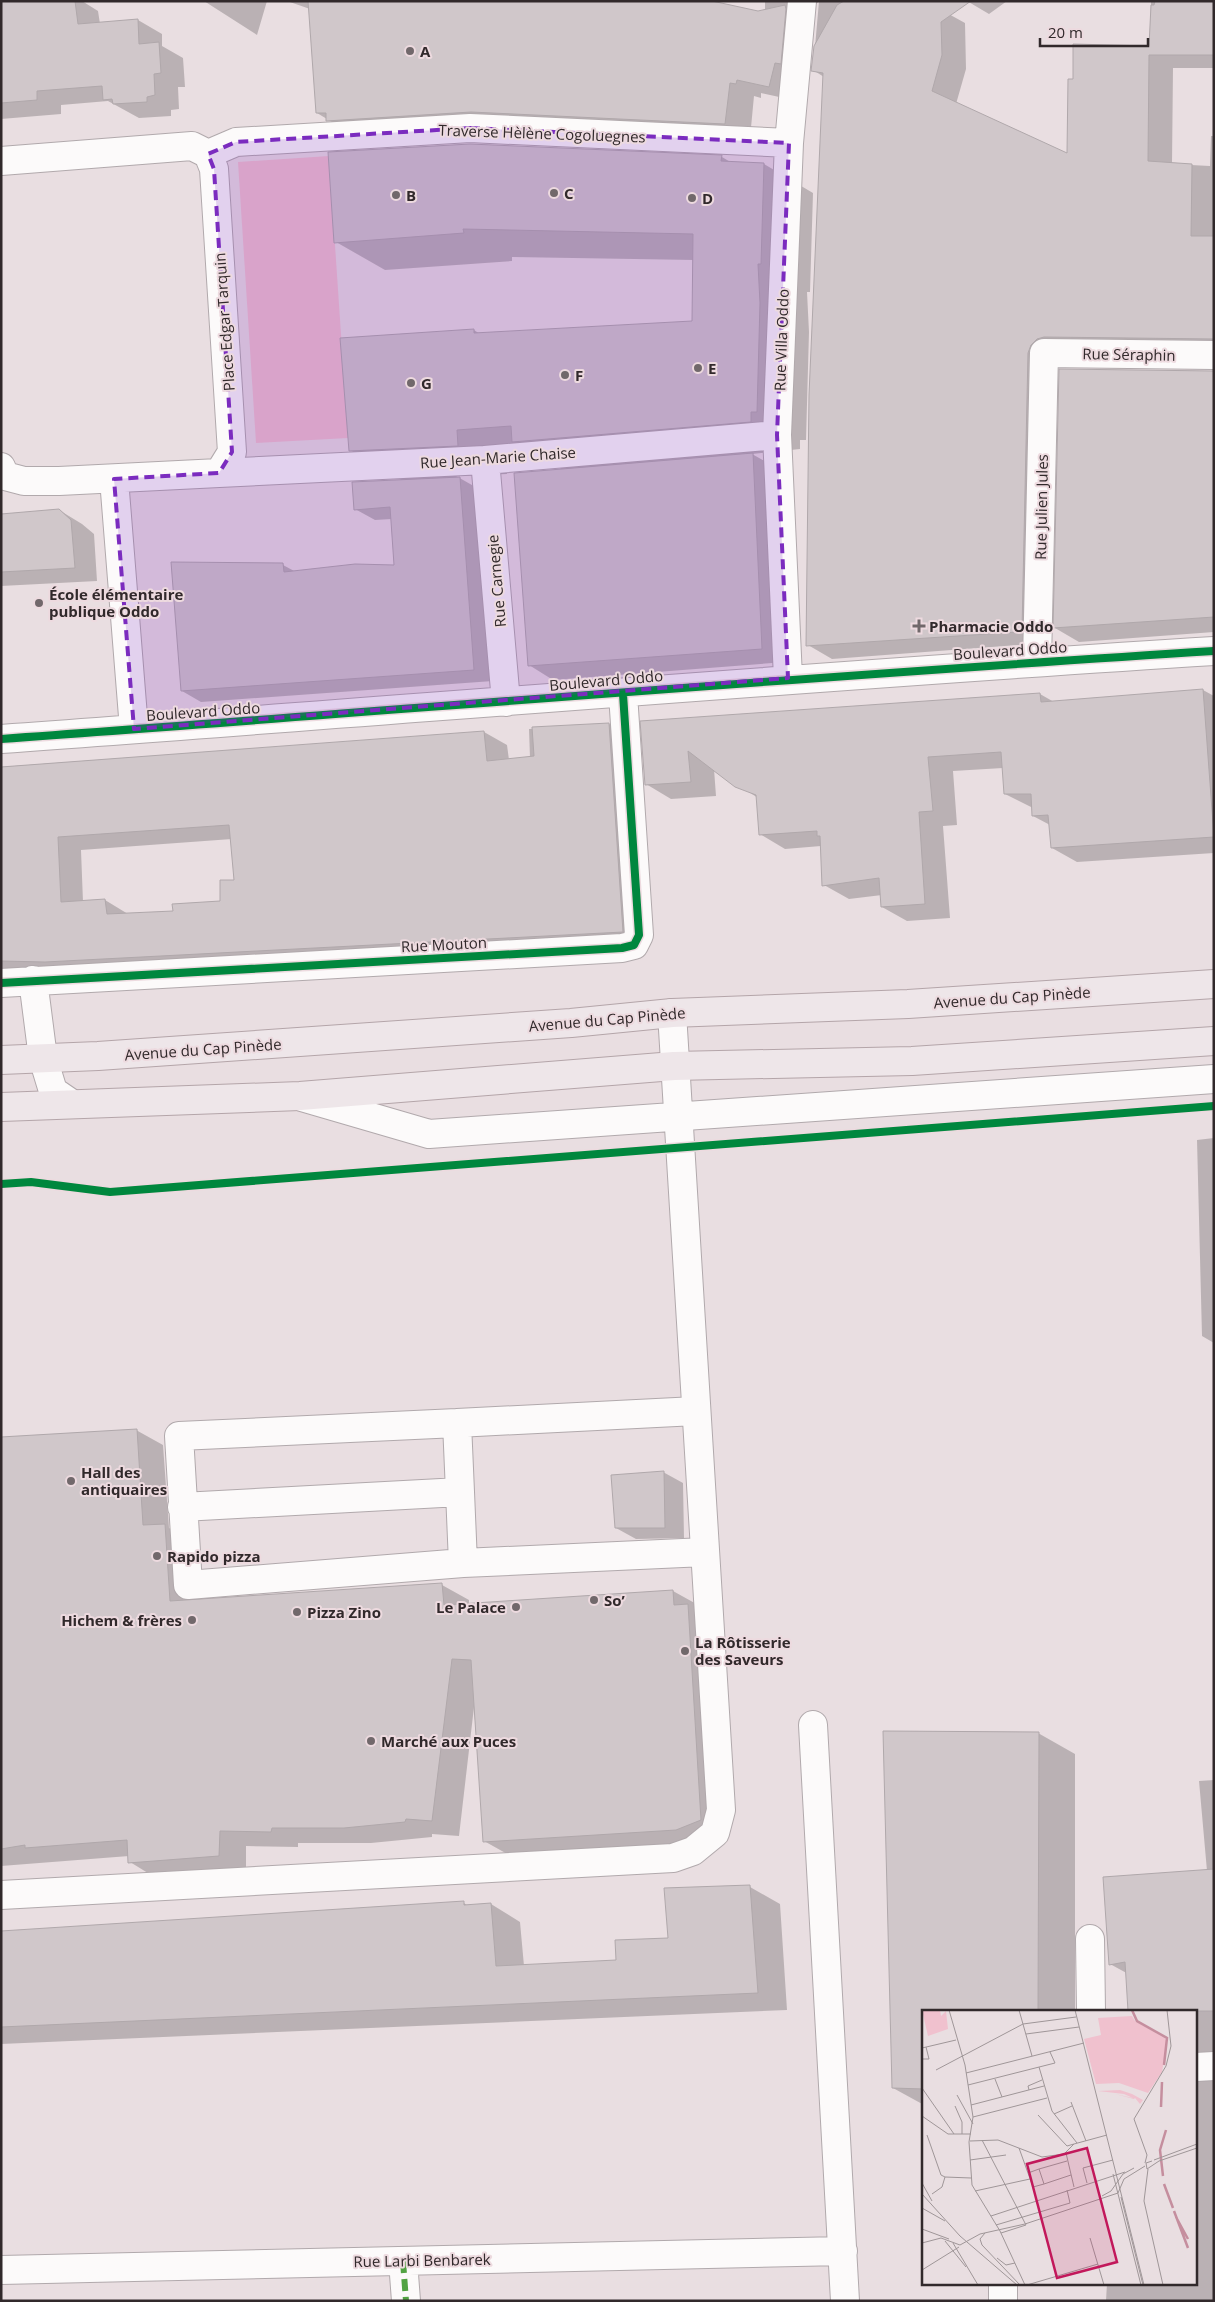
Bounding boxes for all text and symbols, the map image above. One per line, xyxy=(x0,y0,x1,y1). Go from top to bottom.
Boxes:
scale bar xyxy=(1040,15,1148,47)
text: 20 m xyxy=(1048,22,1083,42)
place label: A xyxy=(420,41,431,61)
marker: A xyxy=(404,45,416,57)
street label: Traverse Hèlène Cogoluegnes xyxy=(438,119,646,147)
place label: C xyxy=(564,183,574,203)
place label: B xyxy=(406,185,416,205)
marker: C xyxy=(548,187,560,199)
place label: D xyxy=(702,188,713,208)
marker: B xyxy=(390,189,402,201)
marker: D xyxy=(686,192,698,204)
street label: Place Edgar Tarquin xyxy=(209,252,239,392)
street label: Rue Villa Oddo xyxy=(769,289,793,391)
street label: Rue Séraphin xyxy=(1082,343,1176,365)
place label: E xyxy=(708,358,716,378)
marker: E xyxy=(692,362,704,374)
place label: F xyxy=(575,365,583,385)
marker: F xyxy=(559,369,571,381)
place label: G xyxy=(421,373,432,393)
marker: G xyxy=(405,377,417,389)
street label: Rue Jean-Marie Chaise xyxy=(419,442,577,472)
street label: Rue Julien Jules xyxy=(1030,454,1052,560)
street label: Rue Carnegie xyxy=(482,534,510,628)
place label: École élémentaire publique Oddo xyxy=(49,584,183,621)
marker: École élémentaire publique Oddo xyxy=(33,597,45,609)
place label: Pharmacie Oddo xyxy=(929,616,1053,636)
marker: Pharmacie Oddo xyxy=(913,620,925,632)
street label: Boulevard Oddo xyxy=(952,636,1068,664)
street label: Boulevard Oddo xyxy=(548,665,664,695)
street label: Boulevard Oddo xyxy=(145,697,261,725)
street label: Rue Mouton xyxy=(401,932,487,956)
street label: Avenue du Cap Pinède xyxy=(933,982,1091,1012)
street label: Avenue du Cap Pinède xyxy=(528,1002,686,1036)
street label: Avenue du Cap Pinède xyxy=(124,1034,282,1064)
place label: Hall des antiquaires xyxy=(81,1462,167,1499)
marker: Hall des antiquaires xyxy=(65,1475,77,1487)
place label: Rapido pizza xyxy=(167,1546,260,1566)
marker: Rapido pizza xyxy=(151,1550,163,1562)
place label: So’ xyxy=(604,1590,626,1610)
marker: So’ xyxy=(588,1594,600,1606)
place label: Le Palace xyxy=(436,1597,506,1617)
marker: Le Palace xyxy=(510,1601,522,1613)
place label: Pizza Zino xyxy=(307,1602,381,1622)
marker: Pizza Zino xyxy=(291,1606,303,1618)
place label: Hichem & frères xyxy=(61,1610,182,1630)
marker: Hichem & frères xyxy=(186,1614,198,1626)
place label: La Rôtisserie des Saveurs xyxy=(695,1632,791,1669)
marker: La Rôtisserie des Saveurs xyxy=(679,1645,691,1657)
place label: Marché aux Puces xyxy=(381,1731,516,1751)
marker: Marché aux Puces xyxy=(365,1735,377,1747)
inset map xyxy=(922,2010,1198,2284)
street label: Rue Larbi Benbarek xyxy=(353,2249,491,2271)

